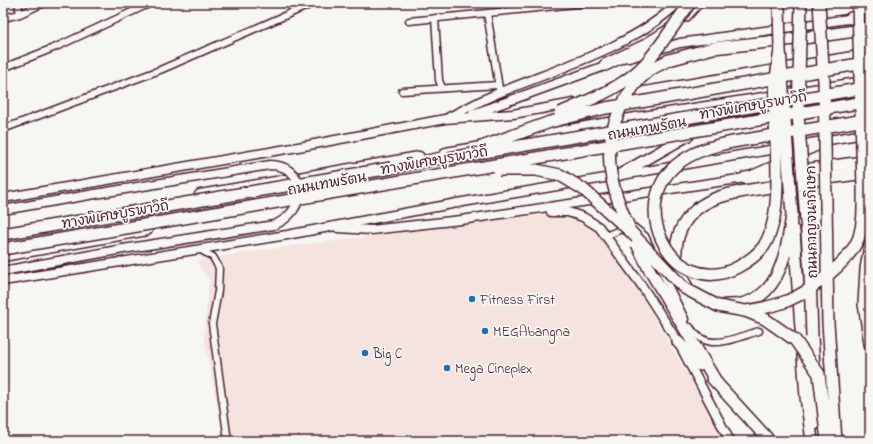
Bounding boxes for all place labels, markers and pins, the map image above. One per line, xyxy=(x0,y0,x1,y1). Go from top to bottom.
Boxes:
place label: Fitness First xyxy=(479,290,555,311)
marker: Fitness First xyxy=(467,294,477,304)
place label: MEGAbangna xyxy=(493,322,570,344)
marker: MEGAbangna xyxy=(480,326,490,336)
place label: Big C xyxy=(372,344,403,366)
marker: Big C xyxy=(360,348,370,358)
place label: Mega Cineplex xyxy=(455,359,533,381)
marker: Mega Cineplex xyxy=(442,363,452,373)

